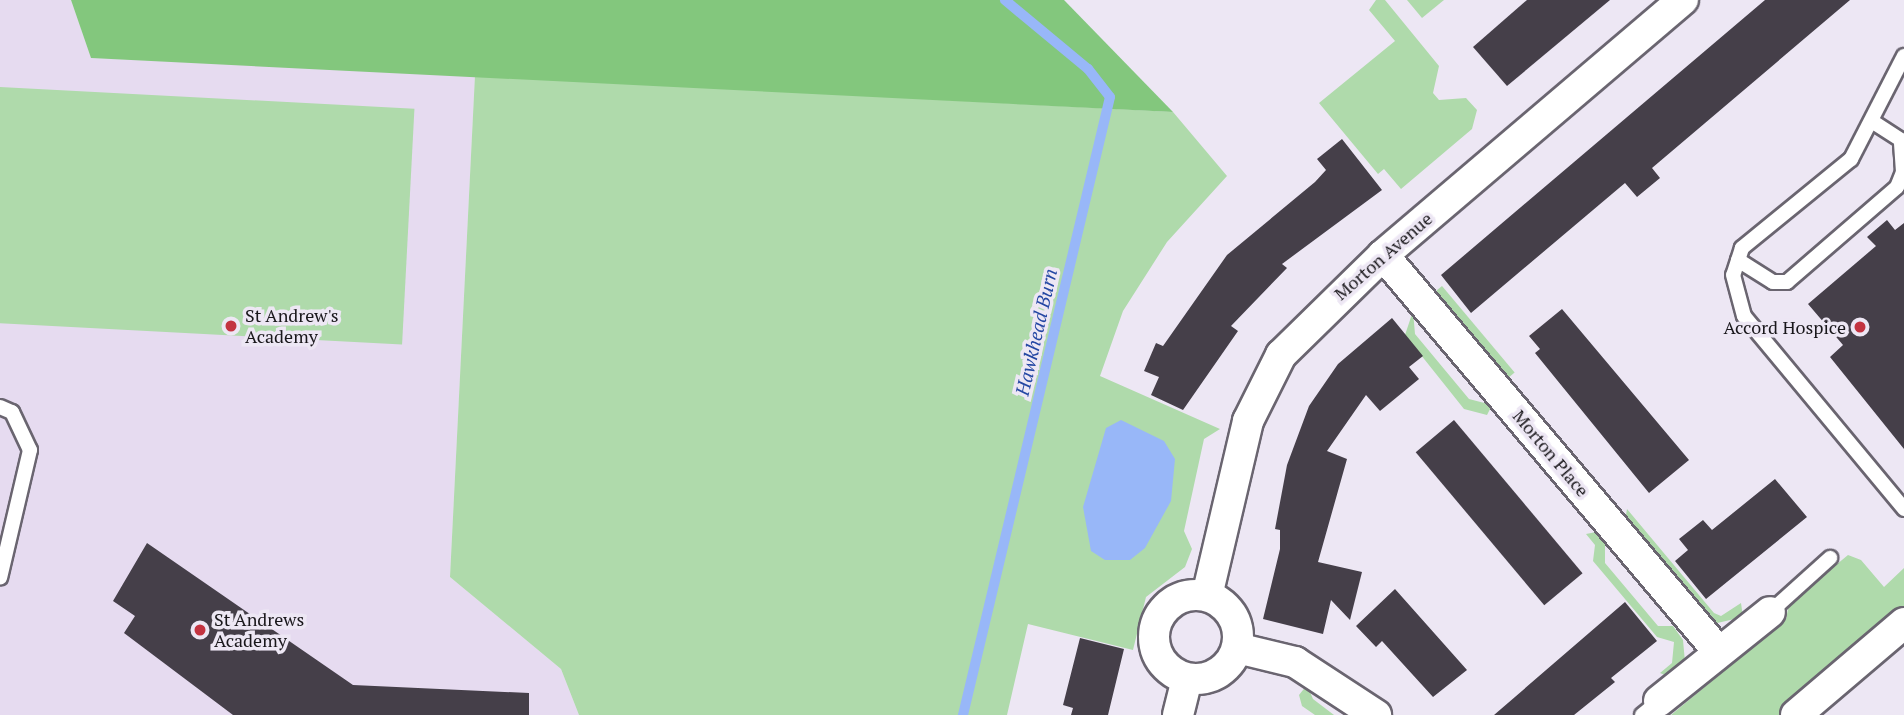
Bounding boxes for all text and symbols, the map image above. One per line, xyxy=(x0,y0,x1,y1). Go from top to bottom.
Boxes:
street label: Morton Avenue xyxy=(1329,207,1437,305)
water label: Hawkhead Burn xyxy=(1010,266,1062,398)
place label: St Andrew's Academy xyxy=(245,305,339,348)
place label: Accord Hospice xyxy=(1723,316,1846,338)
marker: St Andrew's Academy xyxy=(223,318,239,334)
marker: Accord Hospice xyxy=(1852,319,1868,335)
street label: Morton Place xyxy=(1508,405,1594,501)
place label: St Andrews Academy xyxy=(214,609,305,652)
marker: St Andrews Academy xyxy=(192,622,208,638)

